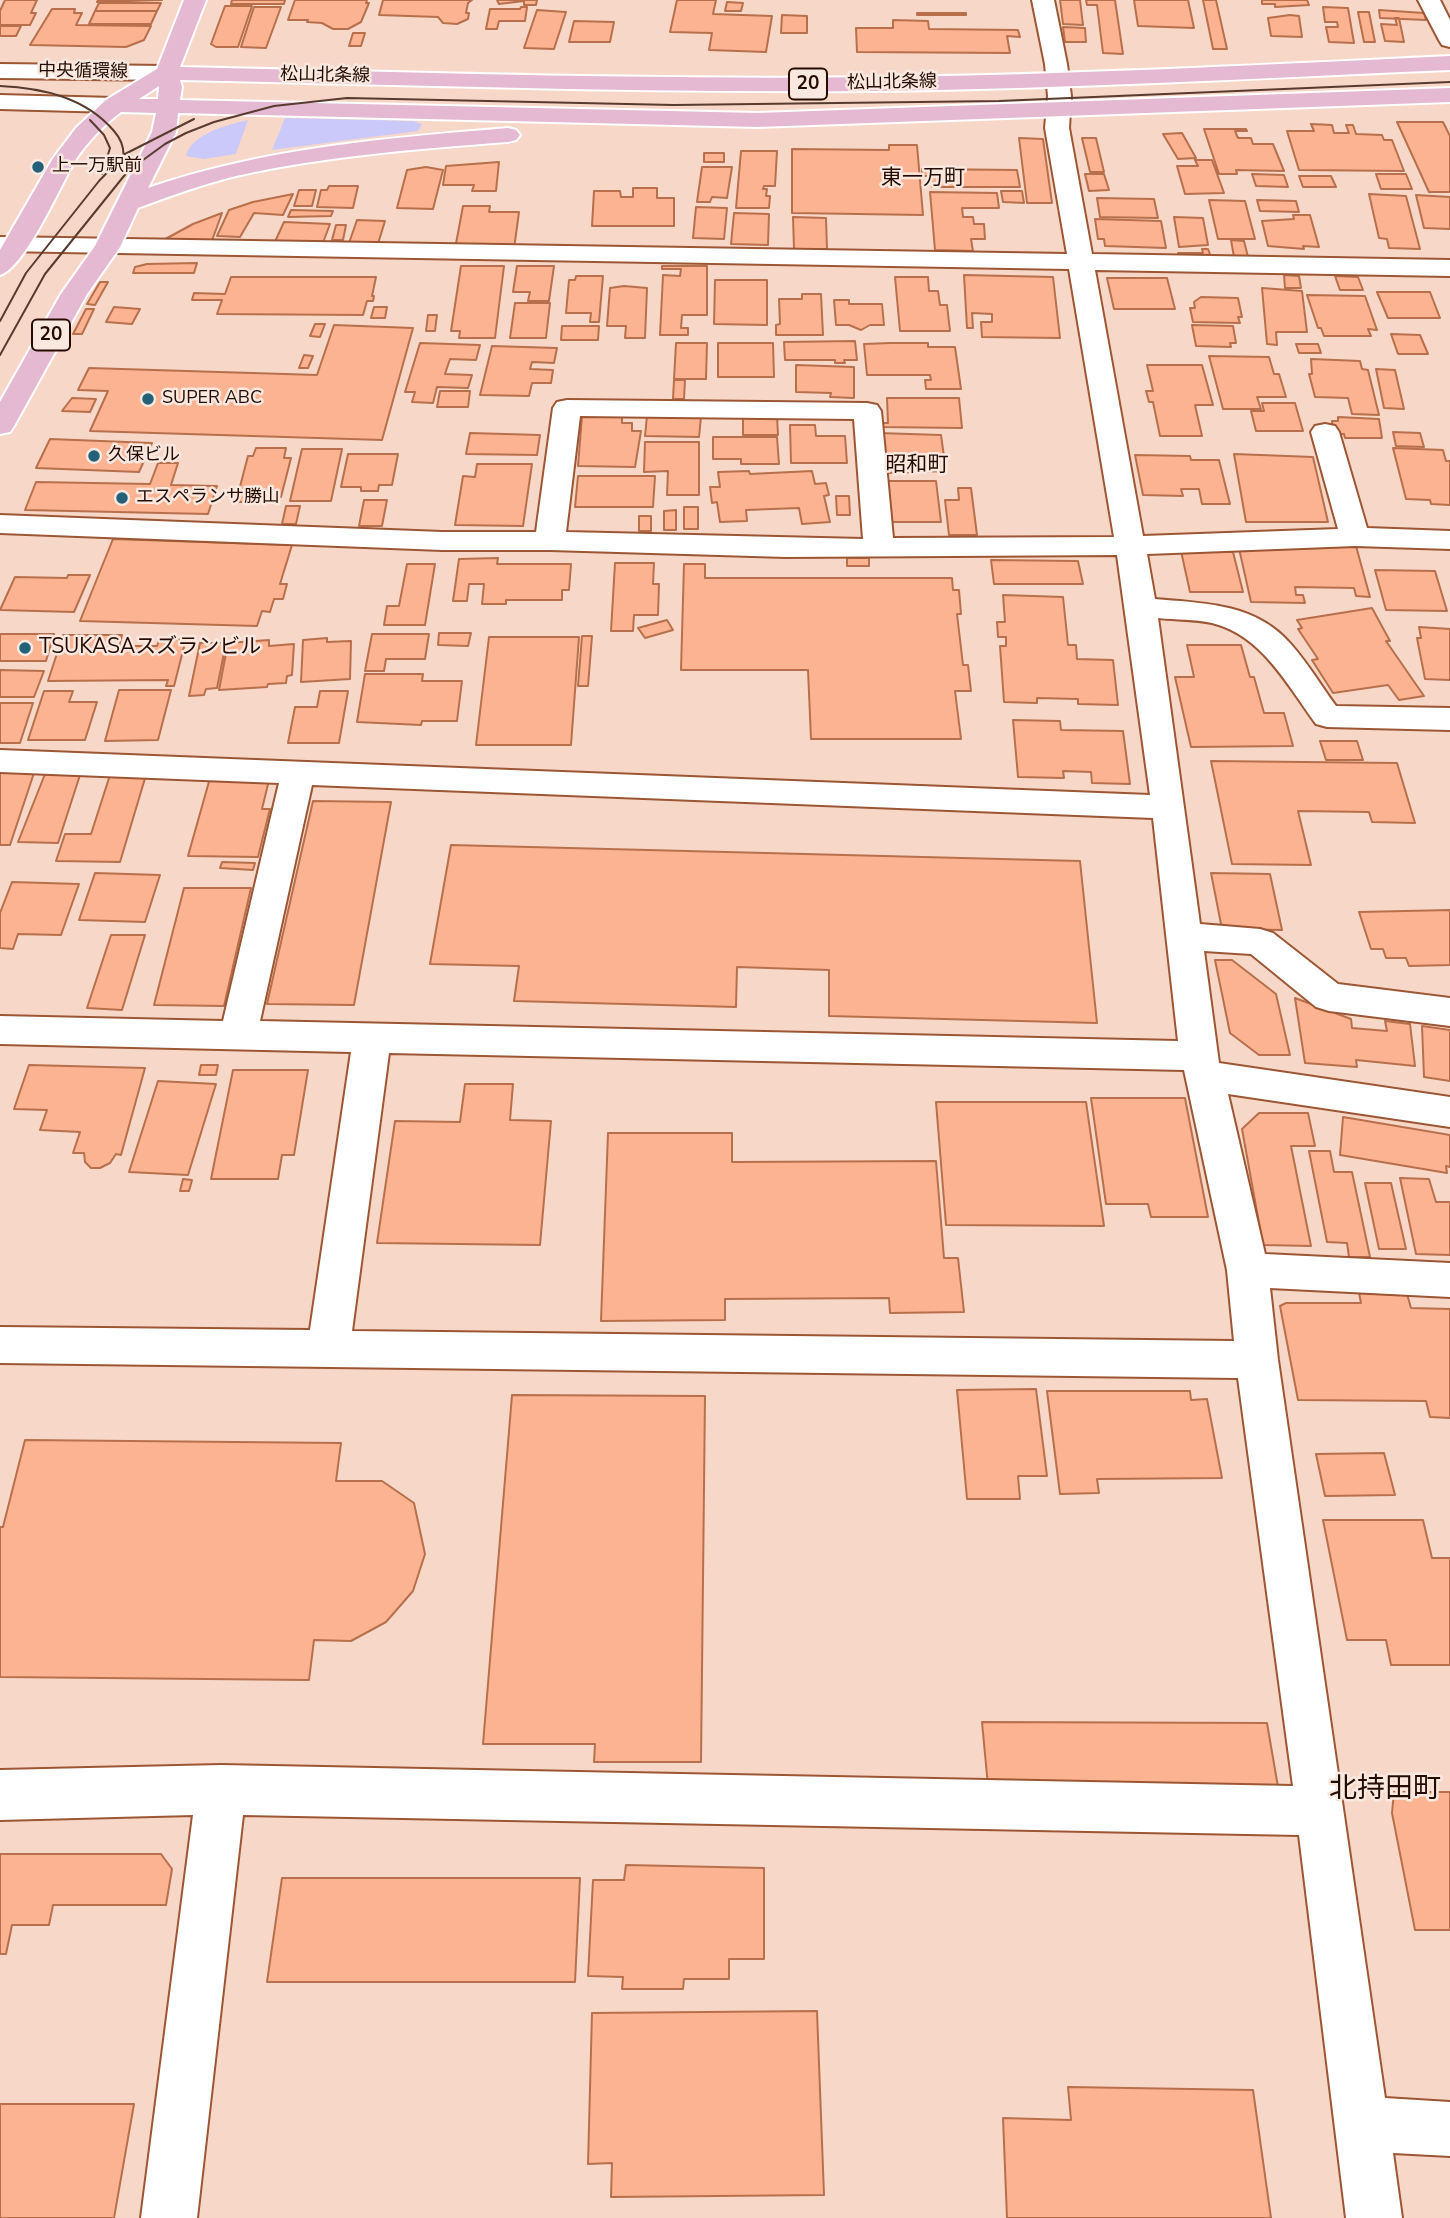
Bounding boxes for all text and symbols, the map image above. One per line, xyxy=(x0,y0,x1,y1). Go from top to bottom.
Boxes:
street label: 中央循環線 xyxy=(38,60,128,84)
street label: 松山北条線 xyxy=(280,64,370,88)
road number: 20 xyxy=(789,68,827,100)
street label: 松山北条線 xyxy=(847,71,937,95)
place label: 上一万駅前 xyxy=(52,156,142,178)
marker: 上一万駅前 xyxy=(30,159,46,175)
district label: 東一万町 xyxy=(881,166,965,192)
road number: 20 xyxy=(32,320,70,350)
place label: SUPER ABC xyxy=(162,388,262,410)
marker: SUPER ABC xyxy=(140,391,156,407)
place label: 久保ビル xyxy=(108,445,180,467)
marker: 久保ビル xyxy=(86,448,102,464)
district label: 昭和町 xyxy=(886,453,948,479)
place label: エスペランサ勝山 xyxy=(136,487,280,509)
marker: エスペランサ勝山 xyxy=(114,490,130,506)
place label: TSUKASAスズランビル xyxy=(39,635,261,661)
marker: TSUKASAスズランビル xyxy=(17,640,33,656)
district label: 北持田町 xyxy=(1329,1773,1441,1807)

